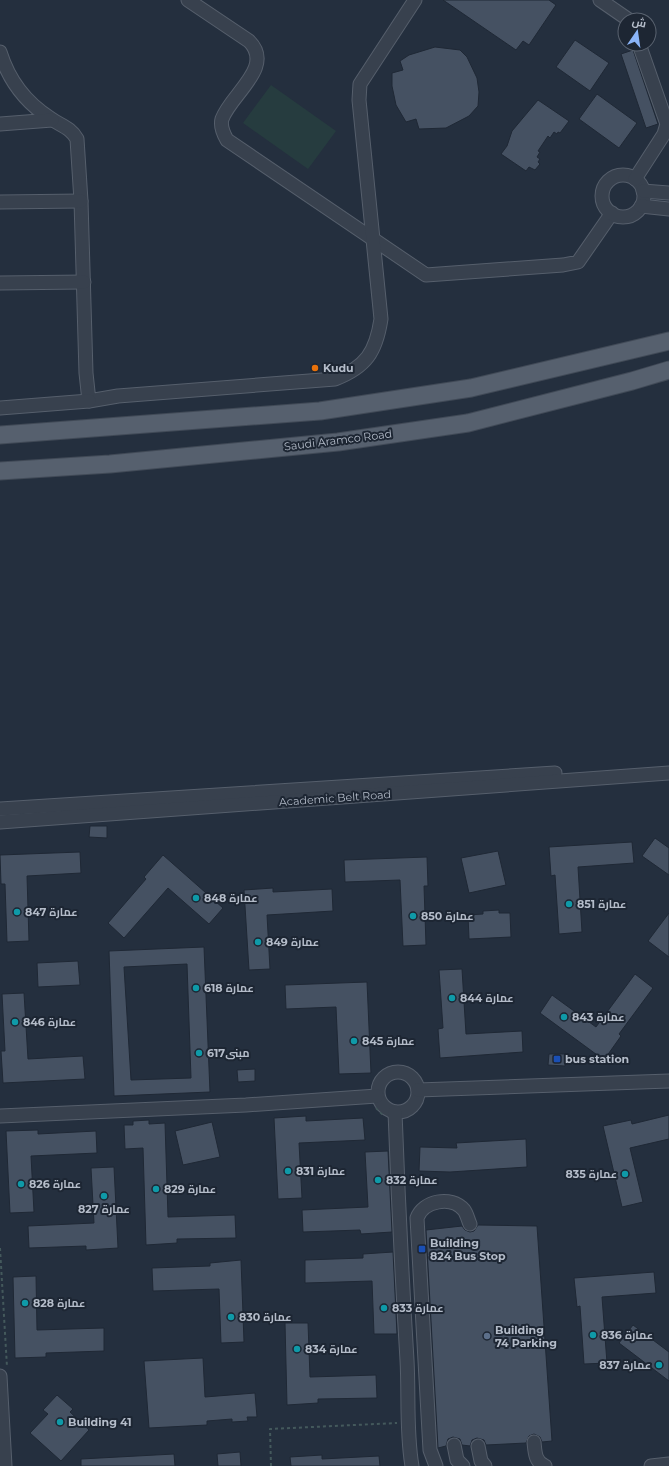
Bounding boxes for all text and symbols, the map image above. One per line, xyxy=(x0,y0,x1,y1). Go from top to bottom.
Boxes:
north arrow xyxy=(617,12,657,52)
text: ش xyxy=(631,14,648,31)
place label: Kudu xyxy=(323,361,354,375)
marker: Kudu xyxy=(310,363,320,373)
street label: Saudi Aramco Road xyxy=(283,426,393,454)
street label: Academic Belt Road xyxy=(279,787,391,809)
place label: عمارة 848 xyxy=(204,891,258,905)
marker: عمارة 848 xyxy=(191,893,201,903)
place label: عمارة 851 xyxy=(577,897,626,911)
marker: عمارة 851 xyxy=(564,899,574,909)
place label: عمارة 847 xyxy=(25,905,78,919)
marker: عمارة 847 xyxy=(12,907,22,917)
place label: عمارة 850 xyxy=(421,909,474,923)
marker: عمارة 850 xyxy=(408,911,418,921)
place label: عمارة 849 xyxy=(266,935,319,949)
marker: عمارة 849 xyxy=(253,937,263,947)
place label: عمارة 618 xyxy=(204,981,254,995)
marker: عمارة 618 xyxy=(191,983,201,993)
place label: عمارة 844 xyxy=(460,991,514,1005)
marker: عمارة 844 xyxy=(447,993,457,1003)
place label: عمارة 843 xyxy=(572,1010,625,1024)
marker: عمارة 843 xyxy=(559,1012,569,1022)
place label: عمارة 846 xyxy=(23,1015,76,1029)
marker: عمارة 846 xyxy=(10,1017,20,1027)
place label: عمارة 845 xyxy=(362,1034,415,1048)
marker: عمارة 845 xyxy=(349,1036,359,1046)
place label: مبنى617 xyxy=(207,1046,250,1060)
marker: مبنى617 xyxy=(194,1048,204,1058)
place label: bus station xyxy=(565,1052,629,1066)
marker: bus station xyxy=(552,1054,562,1064)
place label: عمارة 831 xyxy=(296,1164,345,1178)
marker: عمارة 831 xyxy=(283,1166,293,1176)
place label: عمارة 835 xyxy=(565,1167,617,1181)
marker: عمارة 835 xyxy=(620,1169,630,1179)
place label: عمارة 832 xyxy=(386,1173,438,1187)
marker: عمارة 832 xyxy=(373,1175,383,1185)
place label: عمارة 826 xyxy=(29,1177,81,1191)
marker: عمارة 826 xyxy=(16,1179,26,1189)
place label: عمارة 829 xyxy=(164,1182,216,1196)
marker: عمارة 829 xyxy=(151,1184,161,1194)
marker: عمارة 827 xyxy=(99,1191,109,1201)
place label: عمارة 827 xyxy=(78,1202,130,1216)
place label: Building 824 Bus Stop xyxy=(430,1236,506,1263)
marker: Building 824 Bus Stop xyxy=(417,1244,427,1254)
place label: عمارة 828 xyxy=(33,1296,85,1310)
marker: عمارة 828 xyxy=(20,1298,30,1308)
place label: عمارة 833 xyxy=(392,1301,444,1315)
marker: عمارة 833 xyxy=(379,1303,389,1313)
place label: عمارة 830 xyxy=(239,1310,292,1324)
marker: عمارة 830 xyxy=(226,1312,236,1322)
place label: Building 74 Parking xyxy=(495,1323,557,1350)
place label: عمارة 836 xyxy=(601,1328,653,1342)
marker: عمارة 836 xyxy=(588,1330,598,1340)
marker: Building 74 Parking xyxy=(482,1331,492,1341)
place label: عمارة 834 xyxy=(305,1342,358,1356)
marker: عمارة 834 xyxy=(292,1344,302,1354)
place label: عمارة 837 xyxy=(599,1358,651,1372)
marker: عمارة 837 xyxy=(654,1360,664,1370)
place label: Building 41 xyxy=(68,1415,132,1429)
marker: Building 41 xyxy=(55,1417,65,1427)

